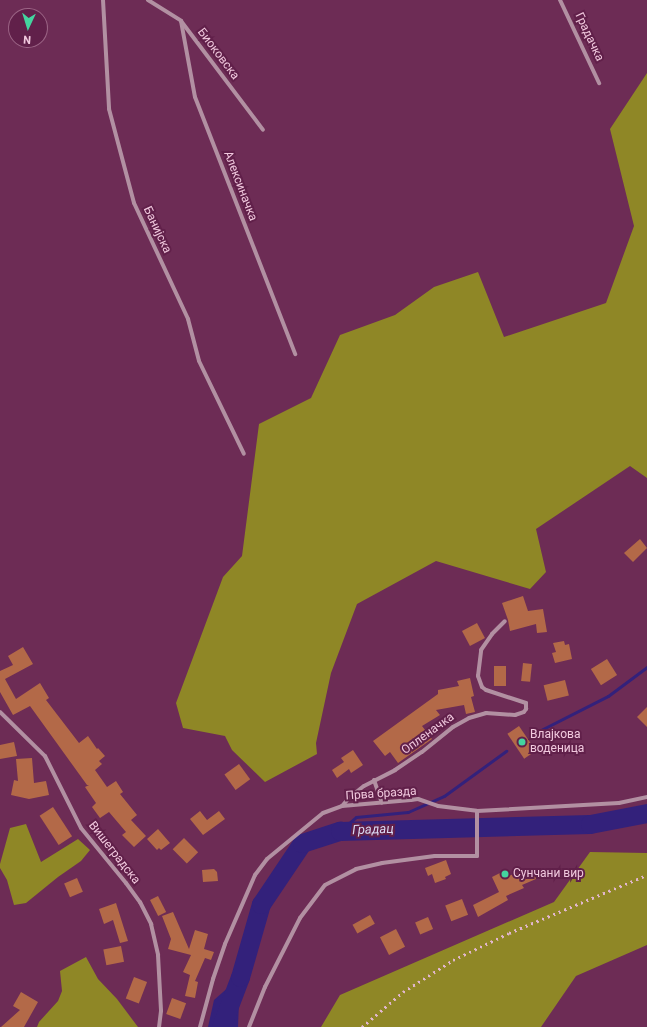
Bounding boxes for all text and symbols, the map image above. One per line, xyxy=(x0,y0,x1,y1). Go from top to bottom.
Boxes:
north arrow xyxy=(8,8,48,48)
street label: Градачка xyxy=(571,10,607,64)
street label: Биоковска xyxy=(194,25,242,83)
text: N xyxy=(23,33,32,46)
street label: Алексиначка xyxy=(220,149,260,223)
street label: Банијска xyxy=(140,204,174,256)
street label: Опленачка xyxy=(399,710,457,758)
place label: Влајкова воденица xyxy=(530,728,584,756)
marker: Влајкова воденица xyxy=(517,737,527,747)
street label: Прва бразда xyxy=(345,784,417,804)
street label: Вишеградска xyxy=(85,819,143,887)
water label: Градац xyxy=(352,821,394,839)
place label: Сунчани вир xyxy=(513,867,584,881)
marker: Сунчани вир xyxy=(500,869,510,879)

